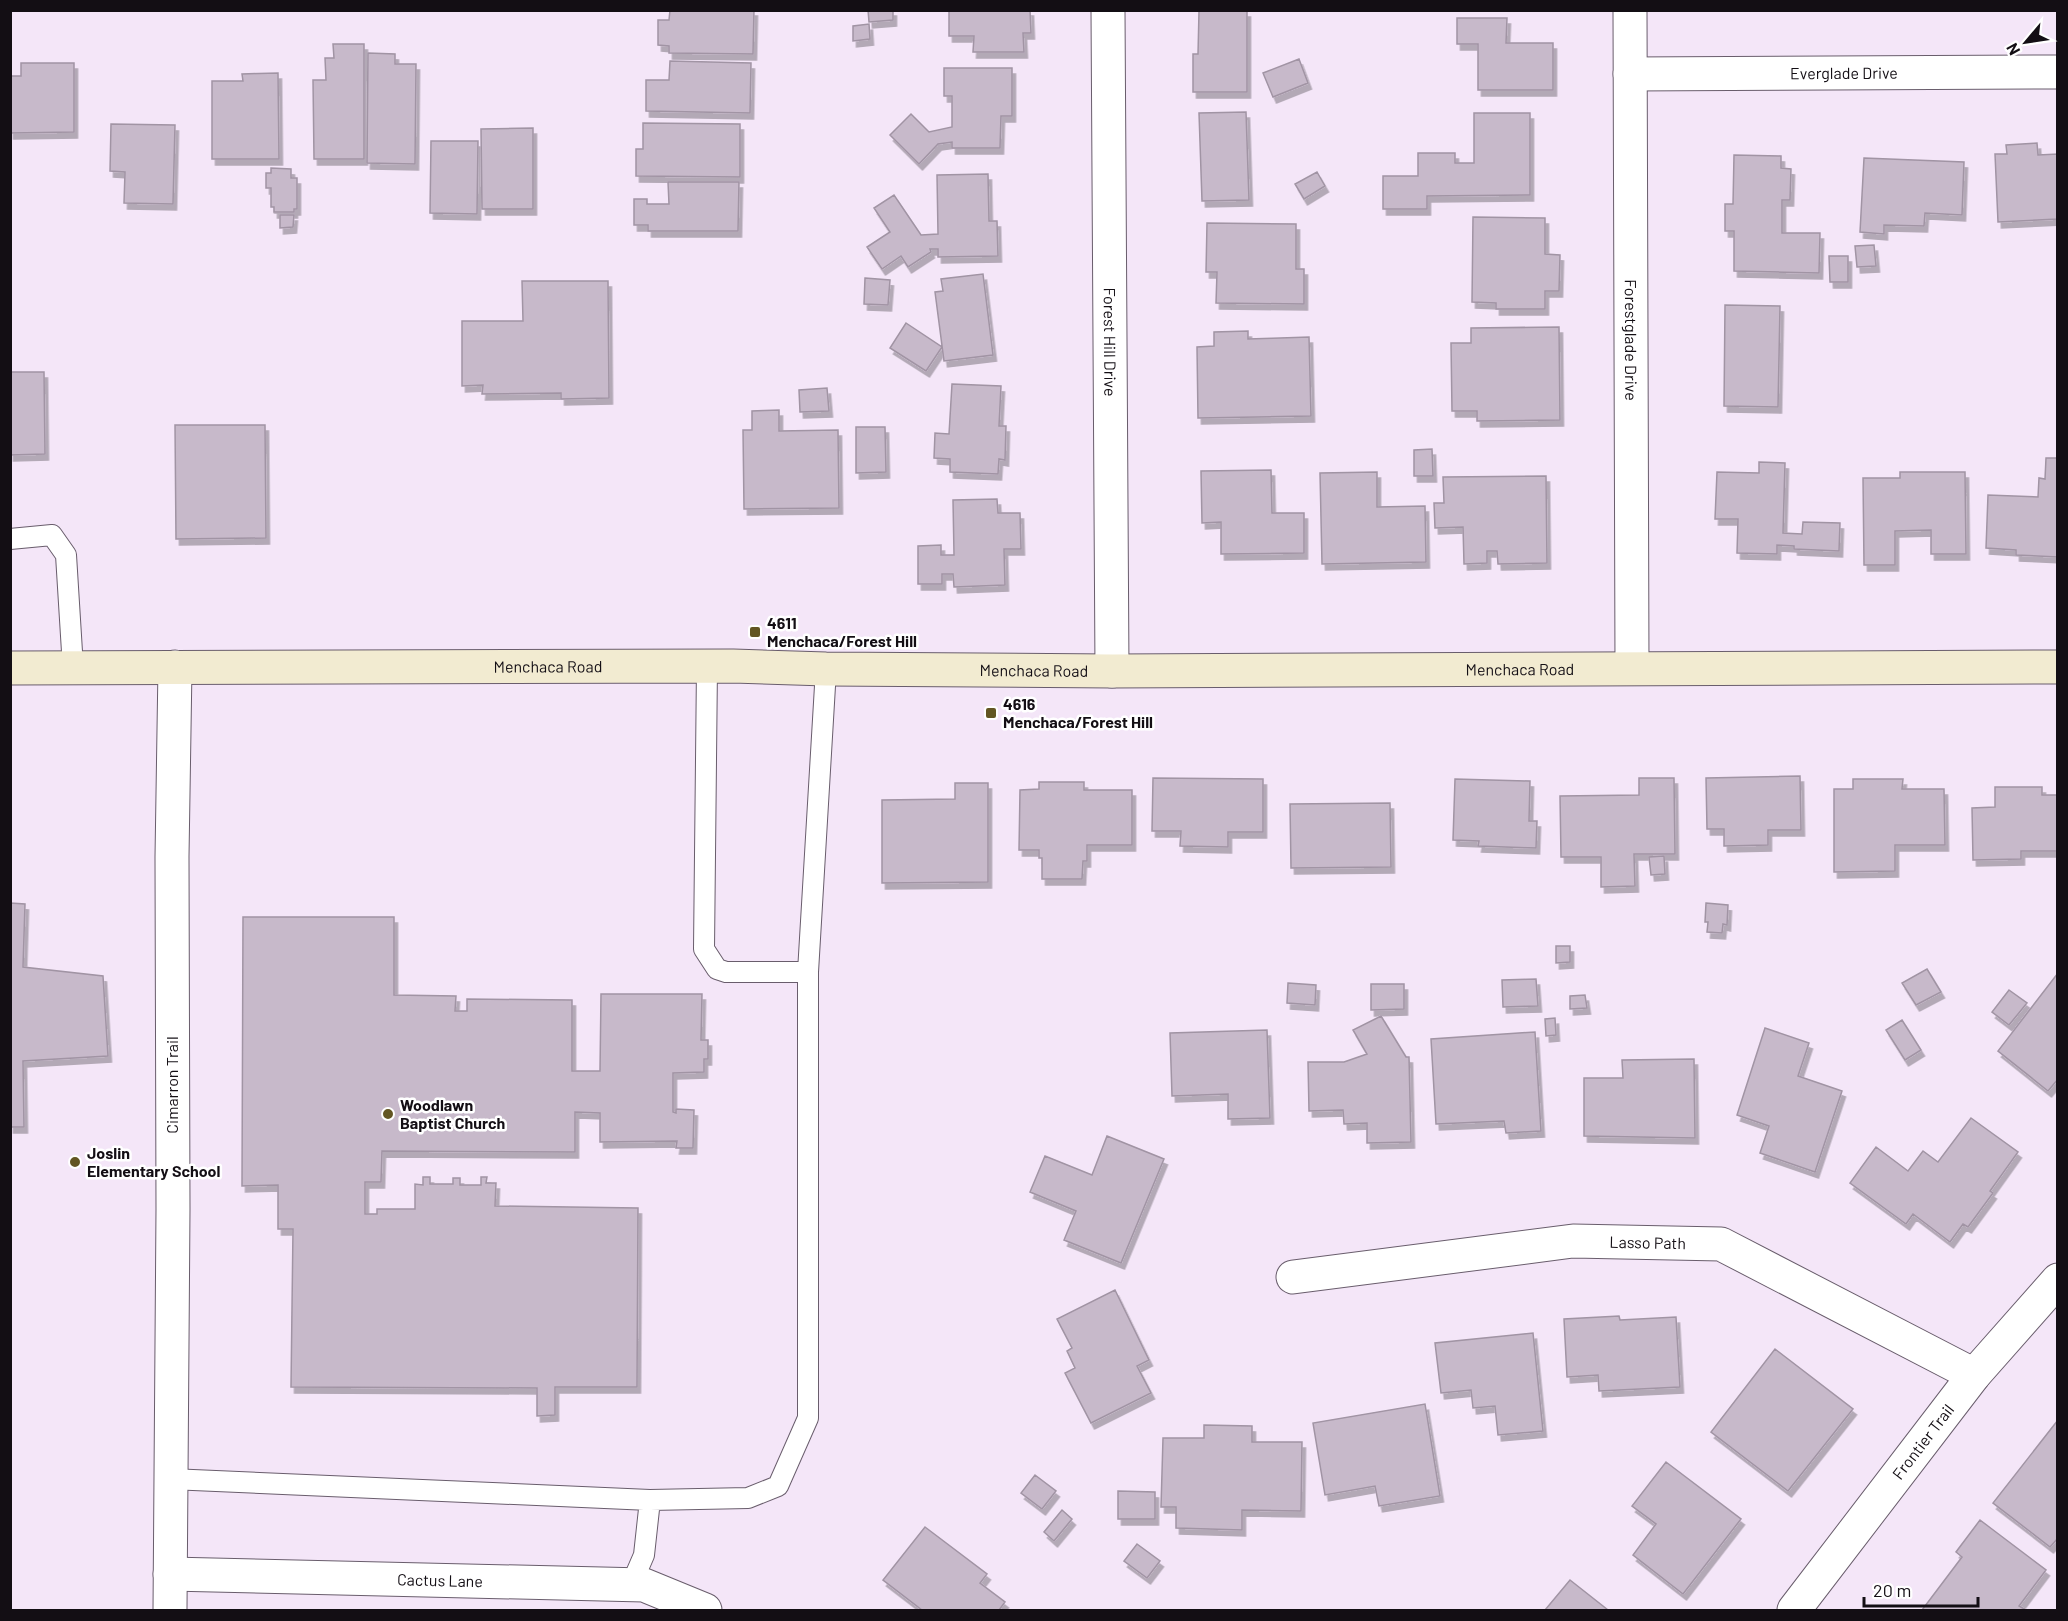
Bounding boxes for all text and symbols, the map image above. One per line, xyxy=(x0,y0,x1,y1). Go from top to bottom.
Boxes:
north arrow xyxy=(1996,12,2056,72)
text: N xyxy=(2002,40,2023,59)
street label: Everglade Drive xyxy=(1790,63,1898,82)
street label: Forestglade Drive xyxy=(1622,279,1641,401)
street label: Forest Hill Drive xyxy=(1101,288,1120,396)
place label: 4611 Menchaca/Forest Hill xyxy=(767,613,917,650)
marker: 4611 Menchaca/Forest Hill xyxy=(748,625,762,639)
street label: Menchaca Road xyxy=(494,656,602,676)
street label: Menchaca Road xyxy=(1466,659,1574,679)
street label: Menchaca Road xyxy=(979,660,1088,680)
place label: 4616 Menchaca/Forest Hill xyxy=(1003,694,1153,731)
marker: 4616 Menchaca/Forest Hill xyxy=(984,706,998,720)
street label: Cimarron Trail xyxy=(162,1036,181,1134)
place label: Woodlawn Baptist Church xyxy=(400,1095,505,1132)
marker: Woodlawn Baptist Church xyxy=(381,1107,395,1121)
place label: Joslin Elementary School xyxy=(87,1143,221,1180)
marker: Joslin Elementary School xyxy=(68,1155,82,1169)
street label: Lasso Path xyxy=(1609,1232,1686,1252)
street label: Frontier Trail xyxy=(1888,1400,1957,1483)
street label: Cactus Lane xyxy=(397,1569,483,1590)
scale bar xyxy=(1864,1570,1978,1608)
text: 20 m xyxy=(1873,1579,1911,1601)

